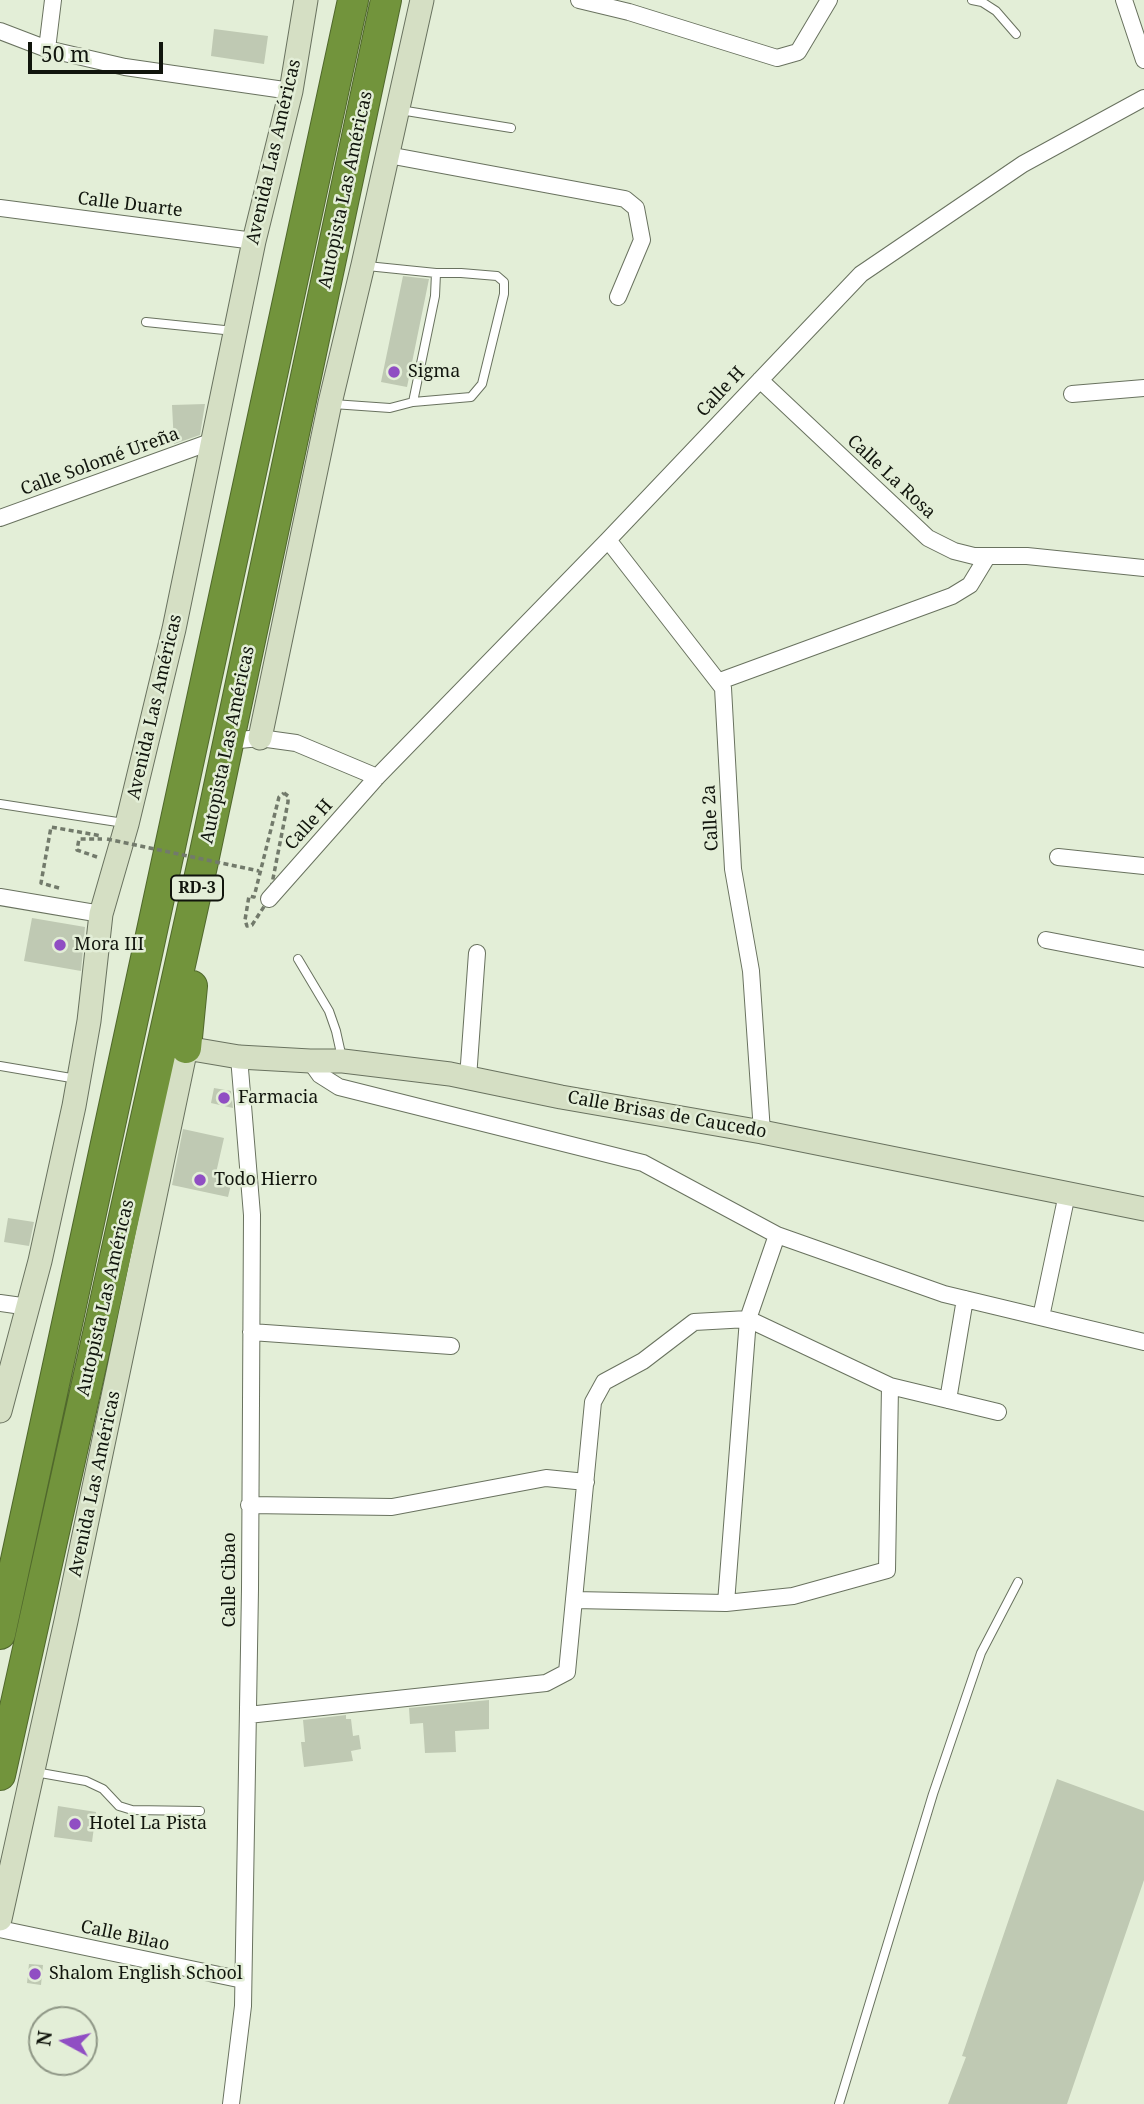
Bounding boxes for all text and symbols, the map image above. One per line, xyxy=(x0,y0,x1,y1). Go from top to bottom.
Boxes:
scale bar xyxy=(32,28,166,72)
text: 50 m xyxy=(41,40,90,68)
street label: Avenida Las Américas xyxy=(242,57,306,247)
street label: Autopista Las Américas xyxy=(315,89,377,291)
street label: Calle Duarte xyxy=(76,188,184,222)
place label: Sigma xyxy=(408,361,460,383)
street label: Calle H xyxy=(692,362,750,422)
marker: Sigma xyxy=(386,364,402,380)
street label: Calle Solomé Ureña xyxy=(18,423,182,501)
street label: Calle La Rosa xyxy=(842,431,940,523)
street label: Avenida Las Américas xyxy=(123,612,187,802)
street label: Autopista Las Américas xyxy=(197,644,259,846)
street label: Calle 2a xyxy=(698,784,724,852)
street label: Calle H xyxy=(281,795,337,855)
road number: RD-3 xyxy=(171,876,223,900)
place label: Mora III xyxy=(74,934,144,956)
marker: Mora III xyxy=(52,937,68,953)
place label: Farmacia xyxy=(238,1087,318,1109)
street label: Calle Brisas de Caucedo xyxy=(566,1087,768,1143)
marker: Farmacia xyxy=(216,1090,232,1106)
place label: Todo Hierro xyxy=(214,1169,318,1191)
marker: Todo Hierro xyxy=(192,1172,208,1188)
street label: Autopista Las Américas xyxy=(73,1197,139,1399)
street label: Avenida Las Américas xyxy=(65,1389,125,1579)
street label: Calle Cibao xyxy=(219,1532,241,1628)
place label: Hotel La Pista xyxy=(89,1813,207,1835)
marker: Hotel La Pista xyxy=(67,1816,83,1832)
street label: Calle Bilao xyxy=(79,1916,171,1956)
place label: Shalom English School xyxy=(49,1963,243,1985)
marker: Shalom English School xyxy=(27,1966,43,1982)
north arrow xyxy=(28,2006,98,2076)
text: N xyxy=(30,2029,58,2048)

